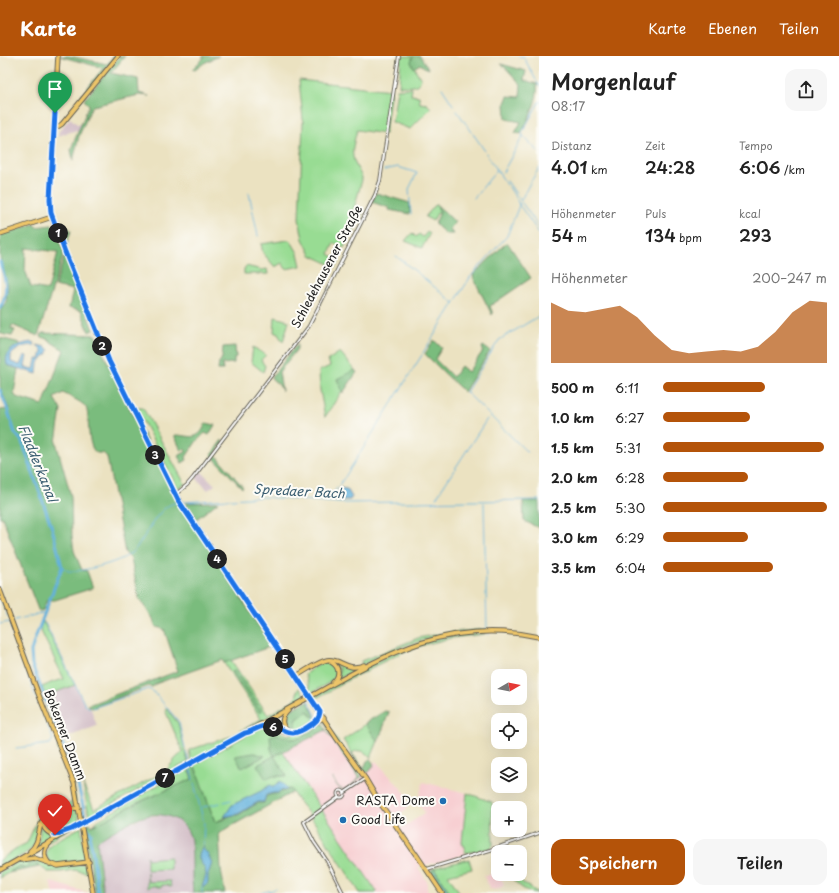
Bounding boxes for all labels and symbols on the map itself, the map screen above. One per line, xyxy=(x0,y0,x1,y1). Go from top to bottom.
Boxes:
pin xyxy=(38,72,72,113)
street label: Schledehausener Straße xyxy=(286,202,366,331)
pin: 1 xyxy=(48,223,68,243)
pin: 2 xyxy=(92,336,112,356)
water label: Fladderkanal xyxy=(14,421,63,507)
pin: 3 xyxy=(145,445,165,465)
water label: Spredaer Bach xyxy=(253,479,345,502)
pin: 4 xyxy=(207,549,227,569)
pin: 5 xyxy=(275,649,295,669)
north arrow xyxy=(491,669,527,705)
street label: Bokerner Damm xyxy=(40,687,92,783)
pin: 6 xyxy=(263,717,283,737)
pin: 7 xyxy=(155,768,175,788)
place label: RASTA Dome xyxy=(356,791,435,809)
pin xyxy=(38,794,72,835)
marker: RASTA Dome xyxy=(438,796,448,806)
place label: Good Life xyxy=(351,810,405,828)
marker: Good Life xyxy=(338,815,348,825)

